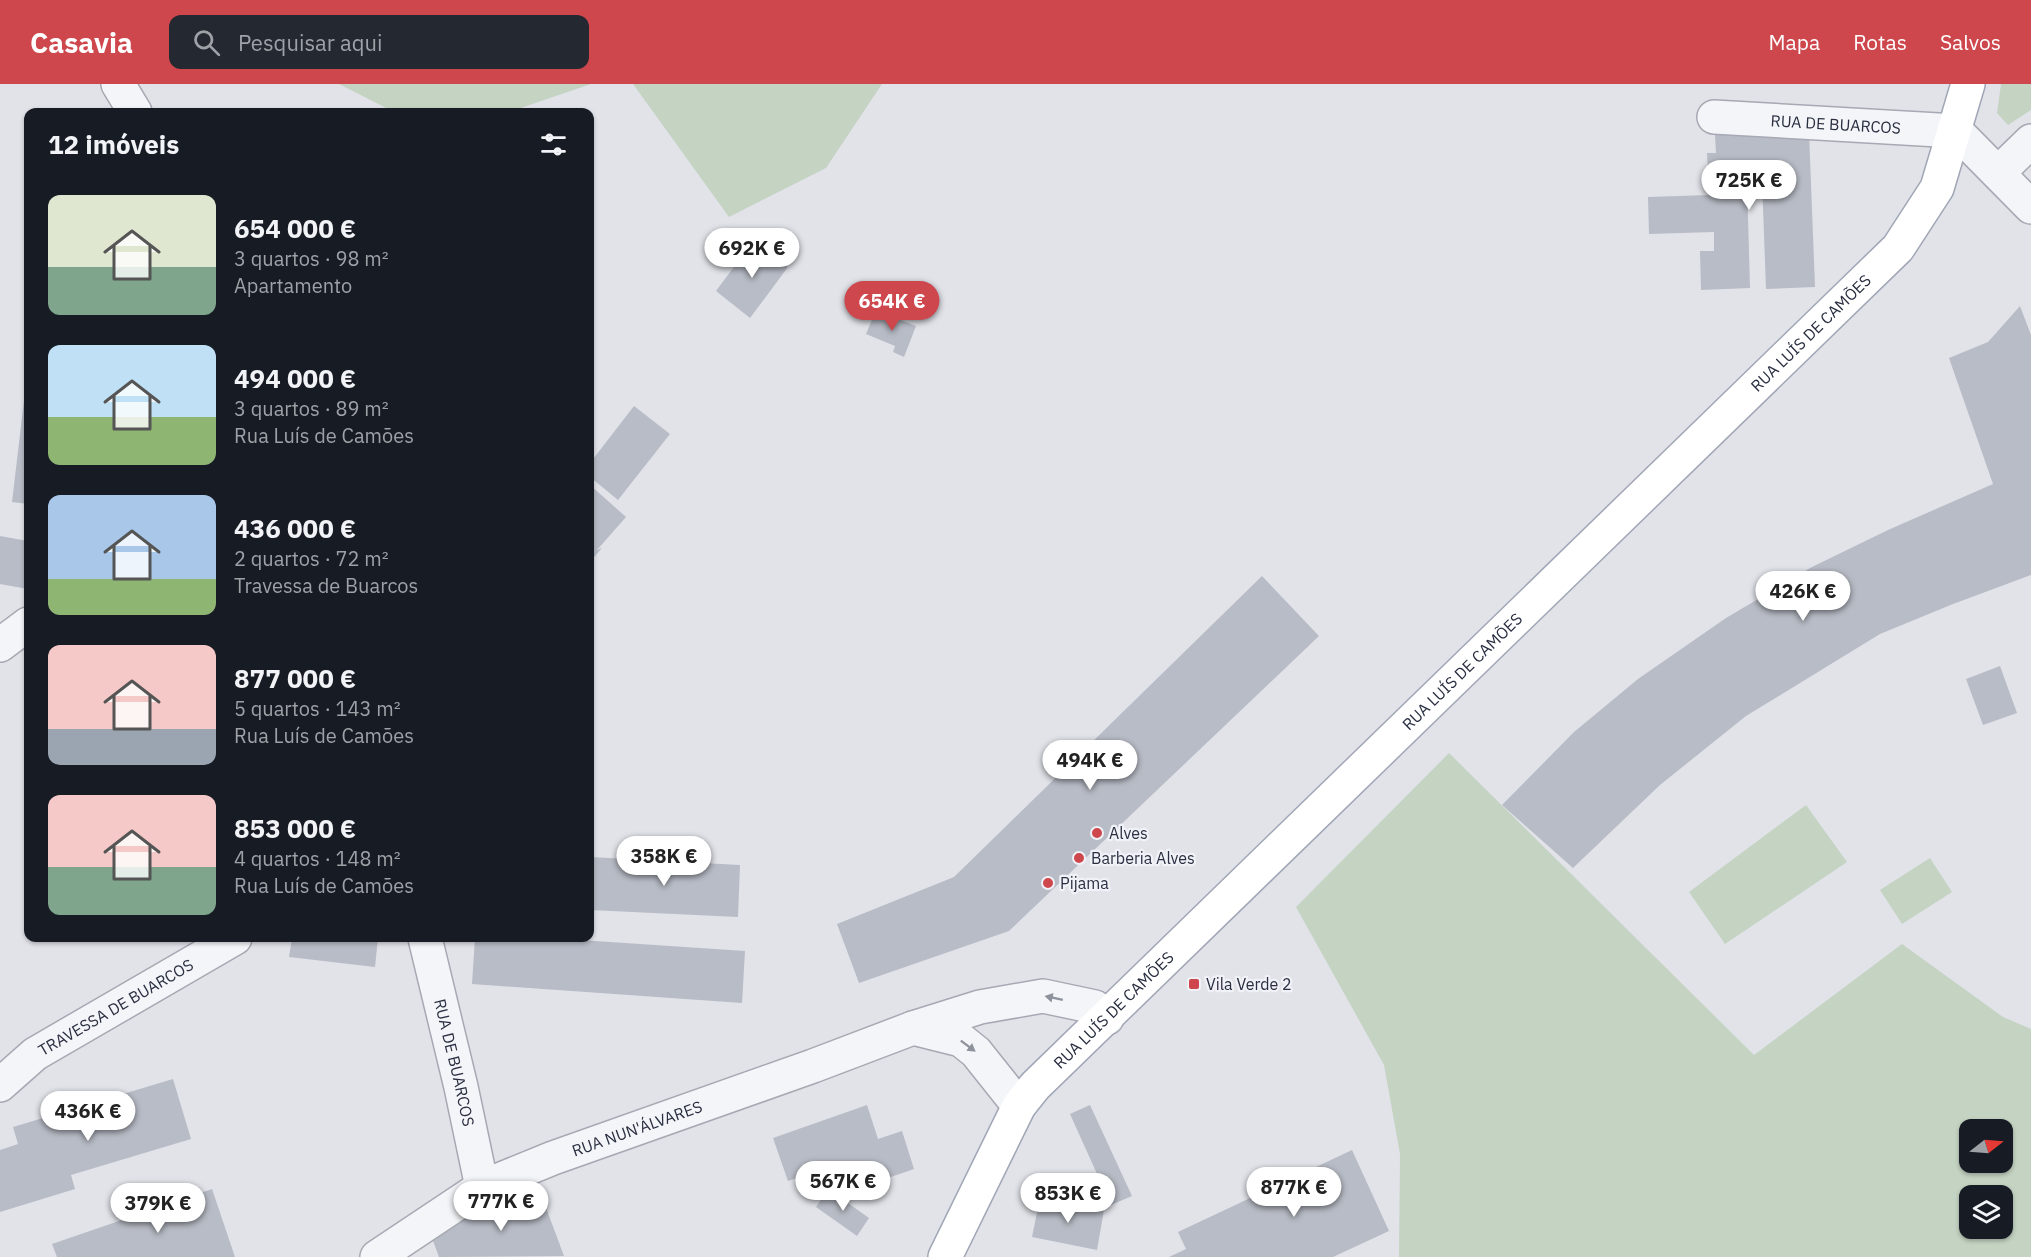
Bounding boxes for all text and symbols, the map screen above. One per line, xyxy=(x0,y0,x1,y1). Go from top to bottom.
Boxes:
search box xyxy=(169,15,589,69)
text: Casavia xyxy=(30,24,133,61)
icon: search xyxy=(190,26,223,59)
text: Pesquisar aqui xyxy=(238,28,383,57)
text: Mapa xyxy=(1769,28,1820,56)
text: Rotas xyxy=(1853,28,1907,56)
text: Salvos xyxy=(1940,28,2001,56)
street label: RUA DE BUARCOS xyxy=(1770,110,1901,138)
text: 12 imóveis xyxy=(48,127,179,161)
icon: filters xyxy=(537,128,570,161)
pin: 725K € xyxy=(1700,160,1798,211)
text: 725K € xyxy=(1715,166,1783,193)
text: 654 000 € xyxy=(234,211,356,245)
icon: home xyxy=(96,219,168,291)
pin: 692K € xyxy=(703,228,801,279)
text: 692K € xyxy=(718,234,786,261)
text: 3 quartos · 98 m² xyxy=(234,245,389,272)
street label: RUA LUÍS DE CAMÕES xyxy=(1746,270,1875,396)
text: Apartamento xyxy=(234,272,352,299)
pin: 654K € xyxy=(843,281,941,332)
text: 654K € xyxy=(858,287,926,314)
text: 494 000 € xyxy=(234,361,356,395)
icon: home xyxy=(96,369,168,441)
text: 3 quartos · 89 m² xyxy=(234,395,389,422)
text: Rua Luís de Camões xyxy=(234,422,414,449)
text: 436 000 € xyxy=(234,511,356,545)
icon: home xyxy=(96,519,168,591)
text: 2 quartos · 72 m² xyxy=(234,545,389,572)
pin: 426K € xyxy=(1754,571,1852,622)
text: Travessa de Buarcos xyxy=(234,572,418,599)
text: 426K € xyxy=(1769,577,1837,604)
street label: RUA LUÍS DE CAMÕES xyxy=(1398,609,1526,734)
text: 877 000 € xyxy=(234,661,356,695)
icon: home xyxy=(96,669,168,741)
text: 5 quartos · 143 m² xyxy=(234,695,401,722)
text: Rua Luís de Camões xyxy=(234,722,414,749)
pin: 494K € xyxy=(1041,740,1139,791)
text: 494K € xyxy=(1056,746,1124,773)
text: 853 000 € xyxy=(234,811,356,845)
icon: home xyxy=(96,819,168,891)
place label: Alves xyxy=(1109,823,1148,843)
marker: Alves xyxy=(1090,826,1104,840)
pin: 358K € xyxy=(615,836,713,887)
text: 358K € xyxy=(630,842,698,869)
text: 4 quartos · 148 m² xyxy=(234,845,401,872)
place label: Barberia Alves xyxy=(1091,848,1195,868)
marker: Barberia Alves xyxy=(1072,851,1086,865)
text: Rua Luís de Camões xyxy=(234,872,414,899)
place label: Pijama xyxy=(1060,873,1109,893)
marker: Pijama xyxy=(1041,876,1055,890)
street label: RUA LUÍS DE CAMÕES xyxy=(1049,947,1178,1073)
street label: TRAVESSA DE BUARCOS xyxy=(34,954,197,1060)
place label: Vila Verde 2 xyxy=(1206,974,1292,994)
marker: Vila Verde 2 xyxy=(1187,977,1201,991)
one-way arrow xyxy=(1044,993,1063,1002)
street label: RUA DE BUARCOS xyxy=(430,997,479,1128)
one-way arrow xyxy=(960,1040,976,1053)
pin: 436K € xyxy=(39,1091,137,1142)
street label: RUA NUN'ÁLVARES xyxy=(569,1096,705,1161)
text: 436K € xyxy=(54,1097,122,1124)
north arrow xyxy=(1959,1119,2013,1173)
map controls xyxy=(1959,1119,2013,1239)
pin: 567K € xyxy=(794,1161,892,1212)
text: 567K € xyxy=(809,1167,877,1194)
pin: 877K € xyxy=(1245,1167,1343,1218)
pin: 853K € xyxy=(1019,1173,1117,1224)
text: 877K € xyxy=(1260,1173,1328,1200)
text: 853K € xyxy=(1034,1179,1102,1206)
pin: 777K € xyxy=(452,1181,550,1232)
pin: 379K € xyxy=(109,1183,207,1234)
button: layers xyxy=(1959,1185,2013,1239)
text: 777K € xyxy=(467,1187,535,1214)
text: 379K € xyxy=(124,1189,192,1216)

